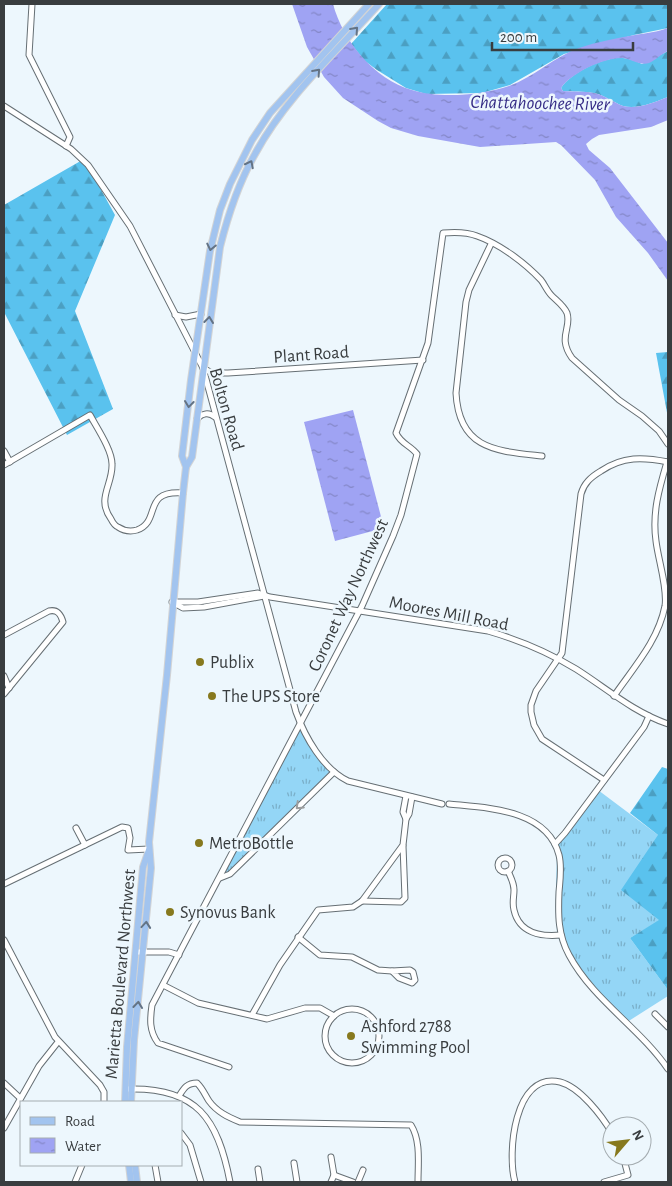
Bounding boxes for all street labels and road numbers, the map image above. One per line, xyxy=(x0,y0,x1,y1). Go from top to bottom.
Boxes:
street label: Plant Road xyxy=(273,343,349,367)
street label: Bolton Road xyxy=(206,366,246,453)
street label: Coronet Way Northwest xyxy=(306,516,392,674)
street label: Moores Mill Road xyxy=(388,594,510,634)
street label: Marietta Boulevard Northwest xyxy=(103,868,139,1080)

